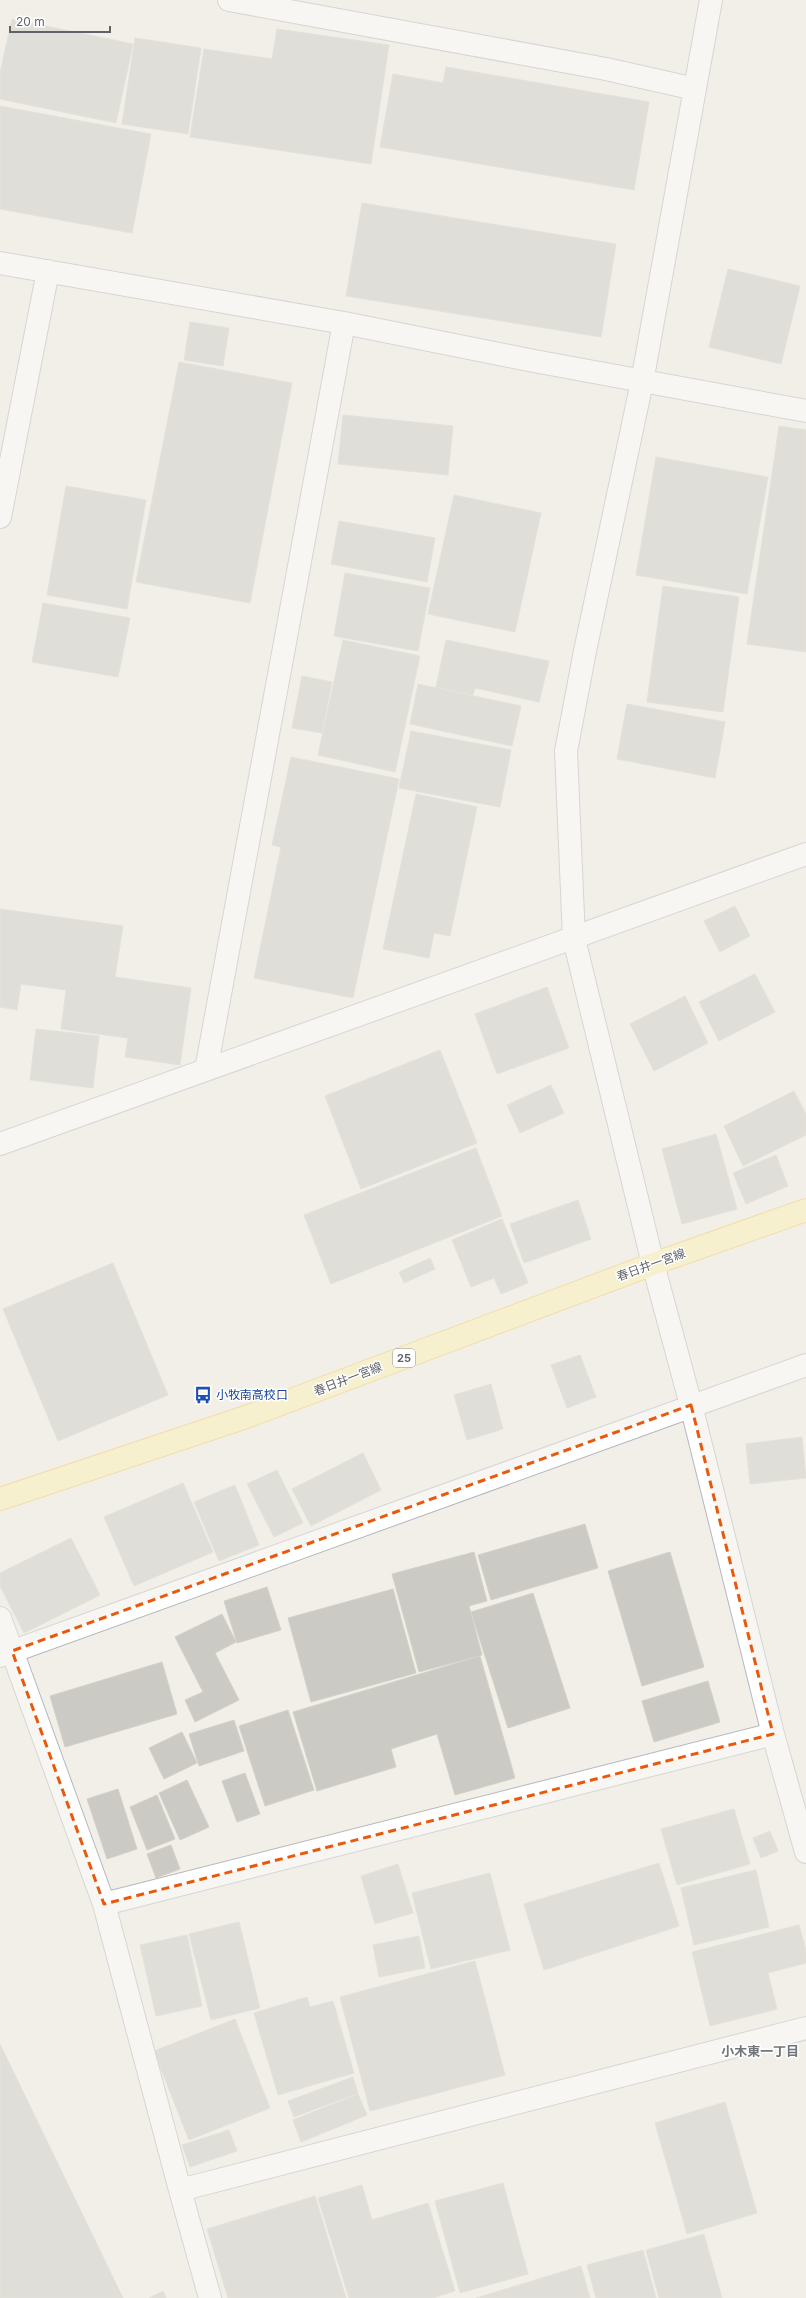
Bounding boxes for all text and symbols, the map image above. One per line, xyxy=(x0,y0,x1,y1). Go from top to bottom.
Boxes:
scale bar xyxy=(10,8,110,34)
text: 20 m xyxy=(16,14,45,29)
street label: 春日井一宮線 xyxy=(614,1245,687,1284)
road number: 25 xyxy=(393,1349,415,1367)
street label: 春日井一宮線 xyxy=(312,1359,384,1398)
bus stop icon: 小牧南高校口 xyxy=(193,1385,213,1405)
place label: 小牧南高校口 xyxy=(216,1387,288,1402)
district label: 小木東一丁目 xyxy=(721,2043,799,2059)

